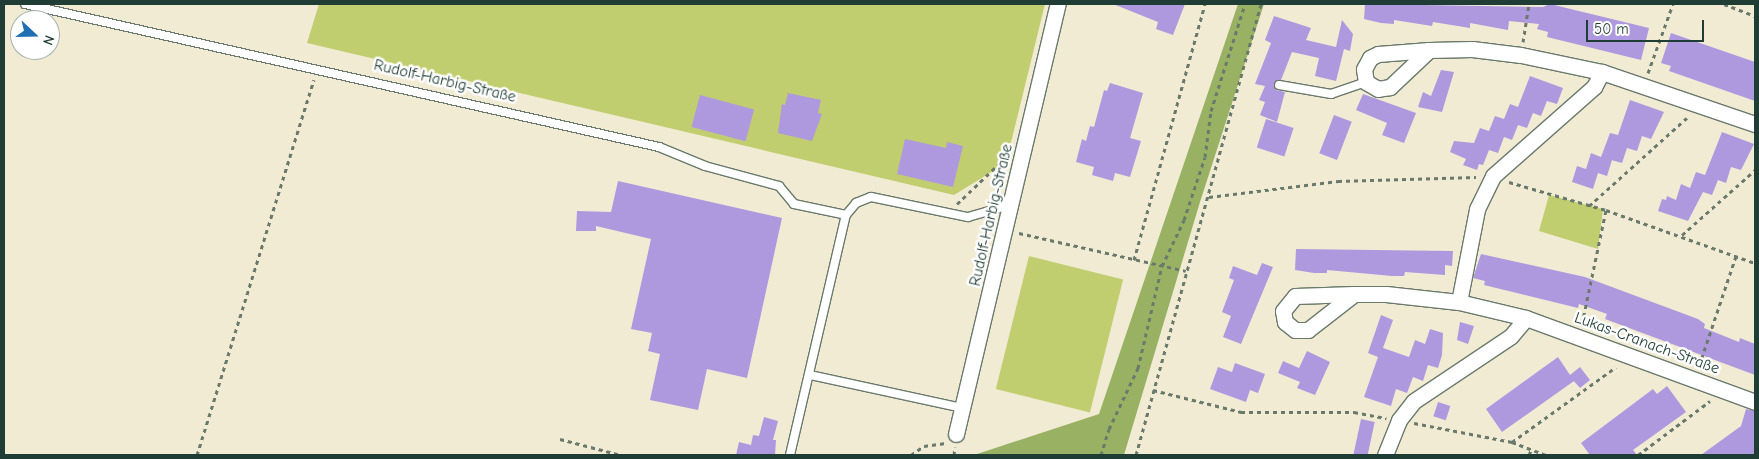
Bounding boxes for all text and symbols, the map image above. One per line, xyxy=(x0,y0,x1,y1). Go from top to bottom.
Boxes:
north arrow xyxy=(10,10,60,60)
scale bar xyxy=(1589,10,1706,42)
text: 50 m xyxy=(1594,20,1629,38)
text: N xyxy=(39,33,58,48)
street label: Rudolf-Harbig-Straße xyxy=(372,55,518,107)
street label: Rudolf-Harbig-Straße xyxy=(965,142,1017,288)
street label: Lukas-Cranach-Straße xyxy=(1572,308,1722,378)

